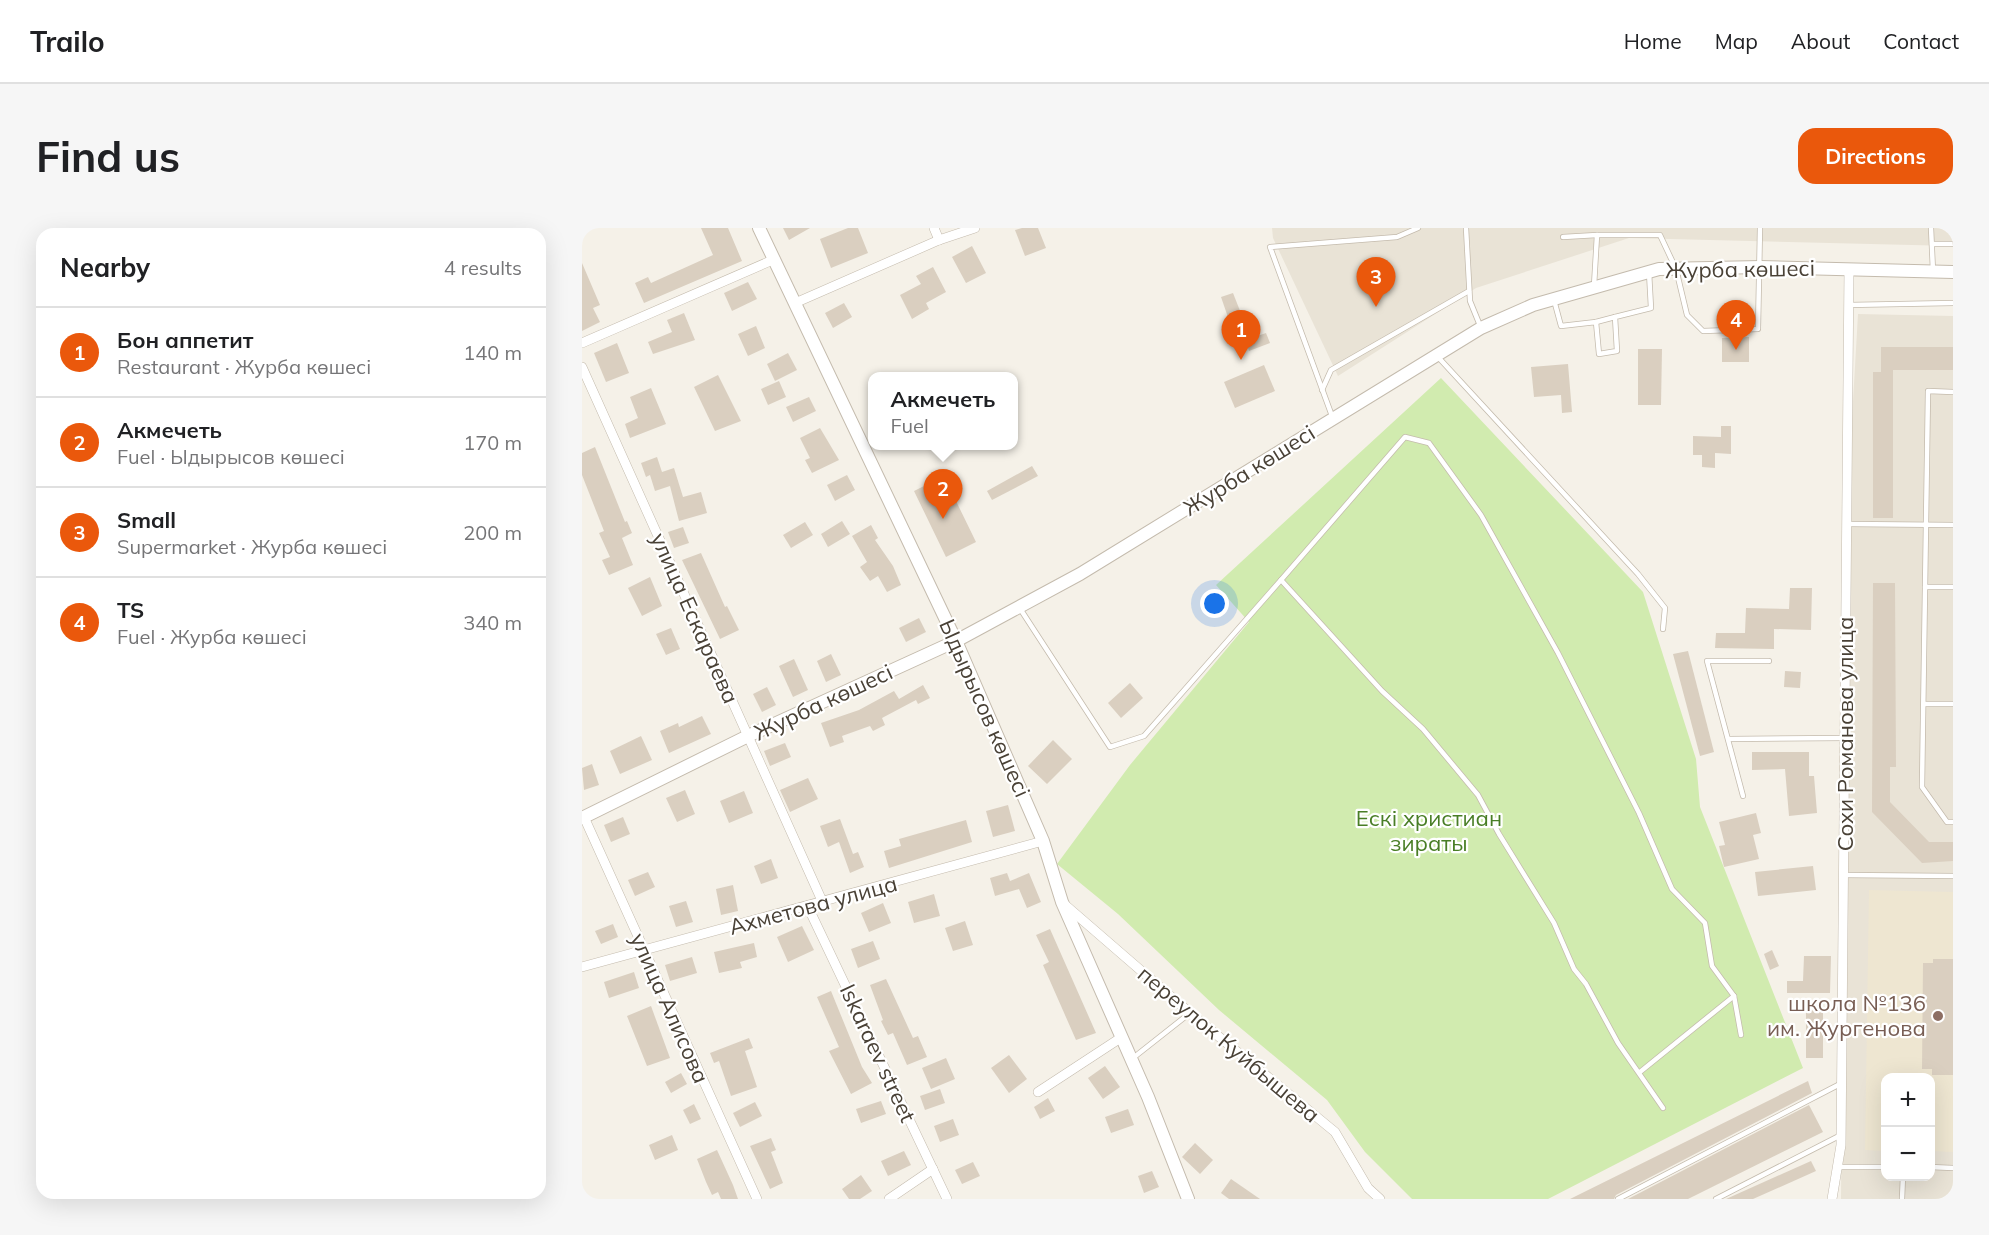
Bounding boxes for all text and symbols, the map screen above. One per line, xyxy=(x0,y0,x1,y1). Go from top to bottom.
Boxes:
text: Trailo xyxy=(30,24,105,59)
text: Home xyxy=(1624,28,1682,54)
text: Map xyxy=(1715,28,1758,54)
text: About xyxy=(1791,28,1850,54)
text: Contact xyxy=(1883,28,1959,54)
button: Directions xyxy=(1798,128,1953,184)
text: Find us xyxy=(36,130,180,183)
text: Nearby xyxy=(60,251,150,284)
street label: Журба көшесі xyxy=(1665,254,1815,284)
text: 4 results xyxy=(444,255,522,280)
pin: 3 xyxy=(1356,257,1396,307)
pin: 4 xyxy=(1716,300,1756,350)
pin: 1 xyxy=(1222,310,1260,360)
text: Бон аппетит xyxy=(117,326,253,354)
text: 1 xyxy=(74,340,86,365)
text: 140 m xyxy=(463,340,522,365)
text: Restaurant · Журба көшесі xyxy=(117,354,371,379)
popup xyxy=(868,372,1018,450)
text: Акмечеть xyxy=(890,385,996,413)
text: Fuel xyxy=(890,413,929,438)
text: Акмечеть xyxy=(117,416,222,444)
street label: Журба көшесі xyxy=(1178,418,1320,522)
text: 2 xyxy=(74,430,86,455)
text: 170 m xyxy=(463,430,522,455)
text: Fuel · Ыдырысов көшесі xyxy=(117,444,345,469)
pin: 2 xyxy=(924,470,962,519)
text: Small xyxy=(117,506,176,534)
text: 3 xyxy=(74,520,86,545)
text: 200 m xyxy=(463,520,522,545)
street label: улица Ескараева xyxy=(645,528,745,708)
text: Supermarket · Журба көшесі xyxy=(117,534,387,559)
your location xyxy=(1200,589,1229,618)
text: TS xyxy=(117,596,144,624)
text: 4 xyxy=(74,610,86,635)
text: 340 m xyxy=(463,610,522,635)
street label: Ыдырысов көшесі xyxy=(933,615,1037,801)
street label: Сохи Романова улица xyxy=(1831,617,1859,851)
text: Fuel · Журба көшесі xyxy=(117,624,307,649)
street label: Журба көшесі xyxy=(749,658,897,746)
park label: Ескі христиан зираты xyxy=(1356,804,1502,857)
street label: Ахметова улица xyxy=(726,869,900,941)
street label: улица Алисова xyxy=(624,928,716,1088)
street label: переулок Куйбышева xyxy=(1132,960,1326,1128)
street label: Iskaraev street xyxy=(834,979,922,1127)
place label: школа №136 им. Жургенова xyxy=(1767,989,1926,1042)
marker: школа №136 им. Жургенова xyxy=(1931,1009,1945,1023)
map controls xyxy=(1881,1073,1935,1181)
button: + xyxy=(1881,1073,1935,1127)
button: − xyxy=(1881,1127,1935,1181)

